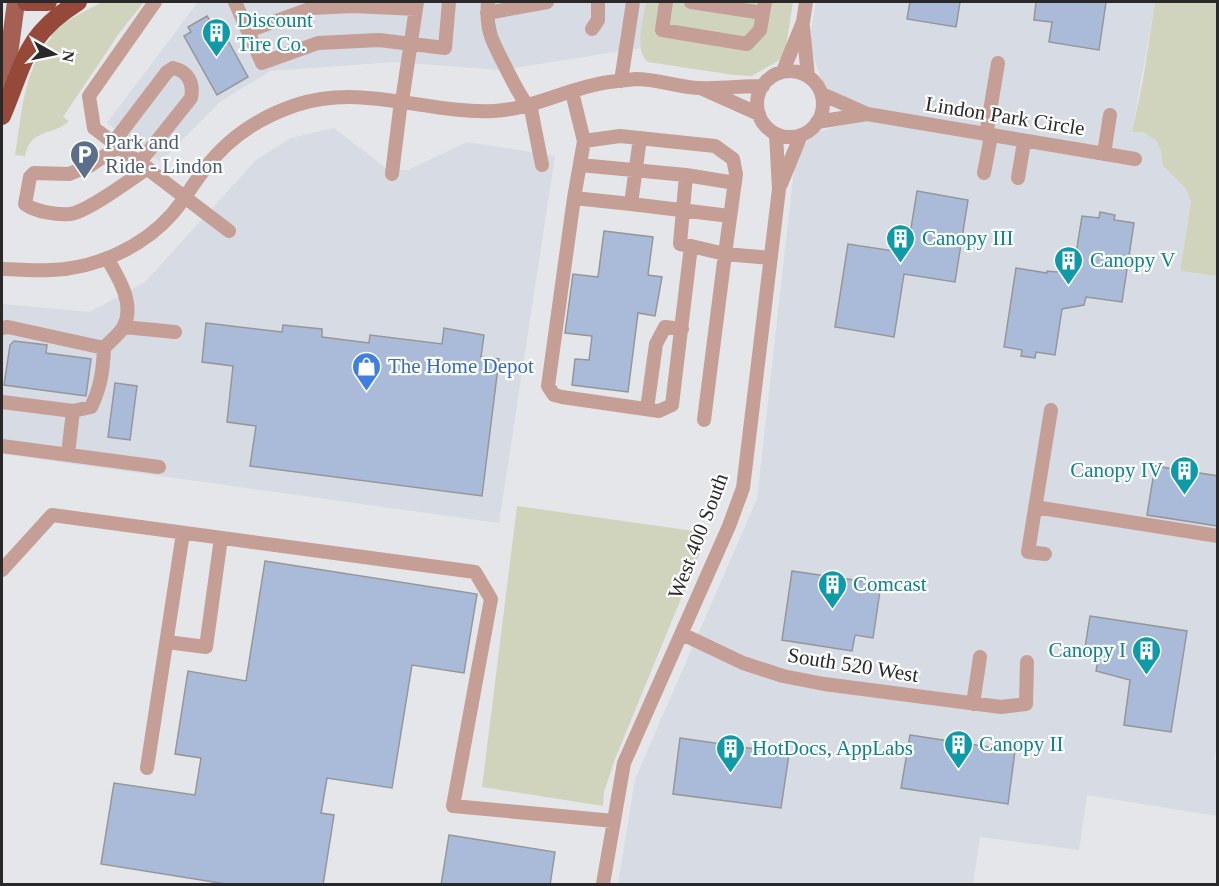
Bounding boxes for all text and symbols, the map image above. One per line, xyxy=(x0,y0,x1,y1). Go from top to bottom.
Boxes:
place label: Discount Tire Co. xyxy=(237,8,313,56)
building icon: Discount Tire Co. xyxy=(200,16,232,58)
north arrow xyxy=(24,24,84,84)
text: N xyxy=(59,49,78,64)
street label: Lindon Park Circle xyxy=(924,92,1086,140)
place label: Park and Ride - Lindon xyxy=(105,130,223,178)
parking icon: Park and Ride - Lindon xyxy=(68,138,100,180)
building icon: Canopy III xyxy=(885,222,917,264)
place label: Canopy III xyxy=(922,226,1014,250)
building icon: Canopy V xyxy=(1053,244,1085,286)
place label: Canopy V xyxy=(1090,248,1175,272)
shop icon: The Home Depot xyxy=(351,350,383,392)
place label: The Home Depot xyxy=(388,354,534,378)
building icon: Canopy IV xyxy=(1168,454,1200,496)
place label: Canopy IV xyxy=(1070,458,1163,482)
street label: West 400 South xyxy=(663,469,733,602)
building icon: Comcast xyxy=(816,568,848,610)
place label: Comcast xyxy=(853,572,927,596)
building icon: Canopy I xyxy=(1131,634,1163,676)
place label: Canopy I xyxy=(1048,638,1126,662)
street label: South 520 West xyxy=(786,643,920,687)
building icon: Canopy II xyxy=(942,728,974,770)
building icon: HotDocs, AppLabs xyxy=(715,732,747,774)
place label: Canopy II xyxy=(979,732,1064,756)
place label: HotDocs, AppLabs xyxy=(752,736,913,760)

